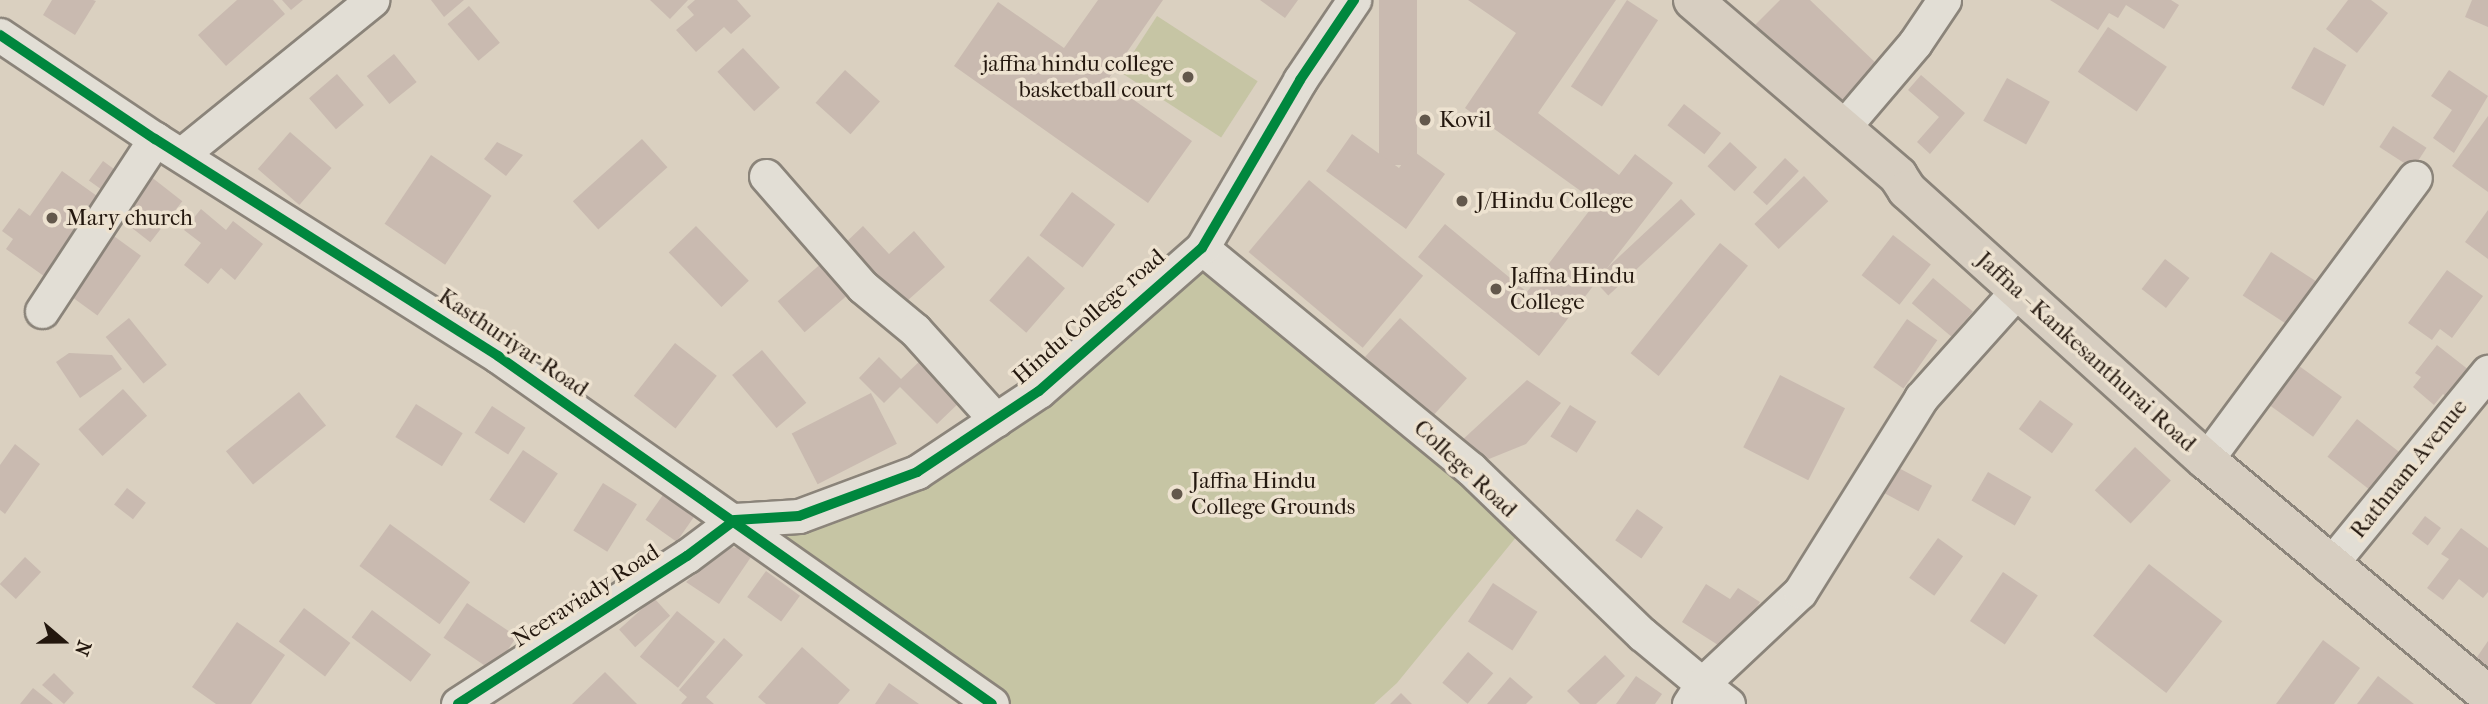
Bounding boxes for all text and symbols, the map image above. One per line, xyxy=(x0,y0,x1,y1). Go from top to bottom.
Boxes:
place label: jaffna hindu college basketball court xyxy=(982,50,1174,104)
marker: jaffna hindu college basketball court xyxy=(1180,69,1196,85)
place label: Kovil xyxy=(1439,106,1491,134)
marker: Kovil xyxy=(1417,112,1433,128)
place label: J/Hindu College xyxy=(1476,187,1633,215)
marker: J/Hindu College xyxy=(1454,193,1470,209)
place label: Mary church xyxy=(66,204,193,232)
marker: Mary church xyxy=(44,210,60,226)
street label: Hindu College road xyxy=(1007,243,1171,391)
street label: Jaffna - Kankesanthurai Road xyxy=(1971,246,2201,458)
place label: Jaffna Hindu College xyxy=(1510,262,1635,316)
marker: Jaffna Hindu College xyxy=(1488,281,1504,297)
street label: Kasthuriyar Road xyxy=(433,283,593,403)
street label: Rathnam Avenue xyxy=(2344,394,2474,544)
street label: College Road xyxy=(1408,414,1522,524)
place label: Jaffna Hindu College Grounds xyxy=(1191,467,1355,521)
marker: Jaffna Hindu College Grounds xyxy=(1169,486,1185,502)
street label: Neeraviady Road xyxy=(507,538,665,654)
north arrow xyxy=(28,606,98,676)
text: N xyxy=(70,638,96,659)

